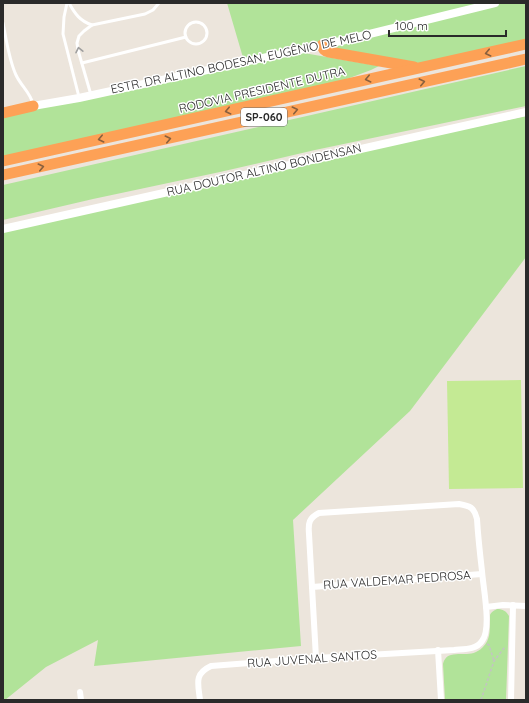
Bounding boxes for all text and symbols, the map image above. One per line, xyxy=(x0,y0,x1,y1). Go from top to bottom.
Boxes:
scale bar xyxy=(389,12,506,38)
text: 100 m xyxy=(395,18,428,33)
street label: ESTR. DR ALTINO BODESAN, EUGÊNIO DE MELO xyxy=(109,27,373,97)
one-way arrow xyxy=(75,47,84,54)
one-way arrow xyxy=(485,48,491,56)
street label: RODOVIA PRESIDENTE DUTRA xyxy=(177,63,347,116)
one-way arrow xyxy=(365,75,372,83)
one-way arrow xyxy=(419,78,425,86)
one-way arrow xyxy=(225,106,231,114)
one-way arrow xyxy=(292,107,298,115)
road number: SP-060 xyxy=(241,108,287,126)
one-way arrow xyxy=(98,134,105,143)
one-way arrow xyxy=(165,135,171,143)
street label: RUA DOUTOR ALTINO BONDENSAN xyxy=(165,140,363,199)
one-way arrow xyxy=(38,163,44,171)
street label: RUA VALDEMAR PEDROSA xyxy=(323,567,471,592)
street label: RUA JUVENAL SANTOS xyxy=(247,646,378,671)

